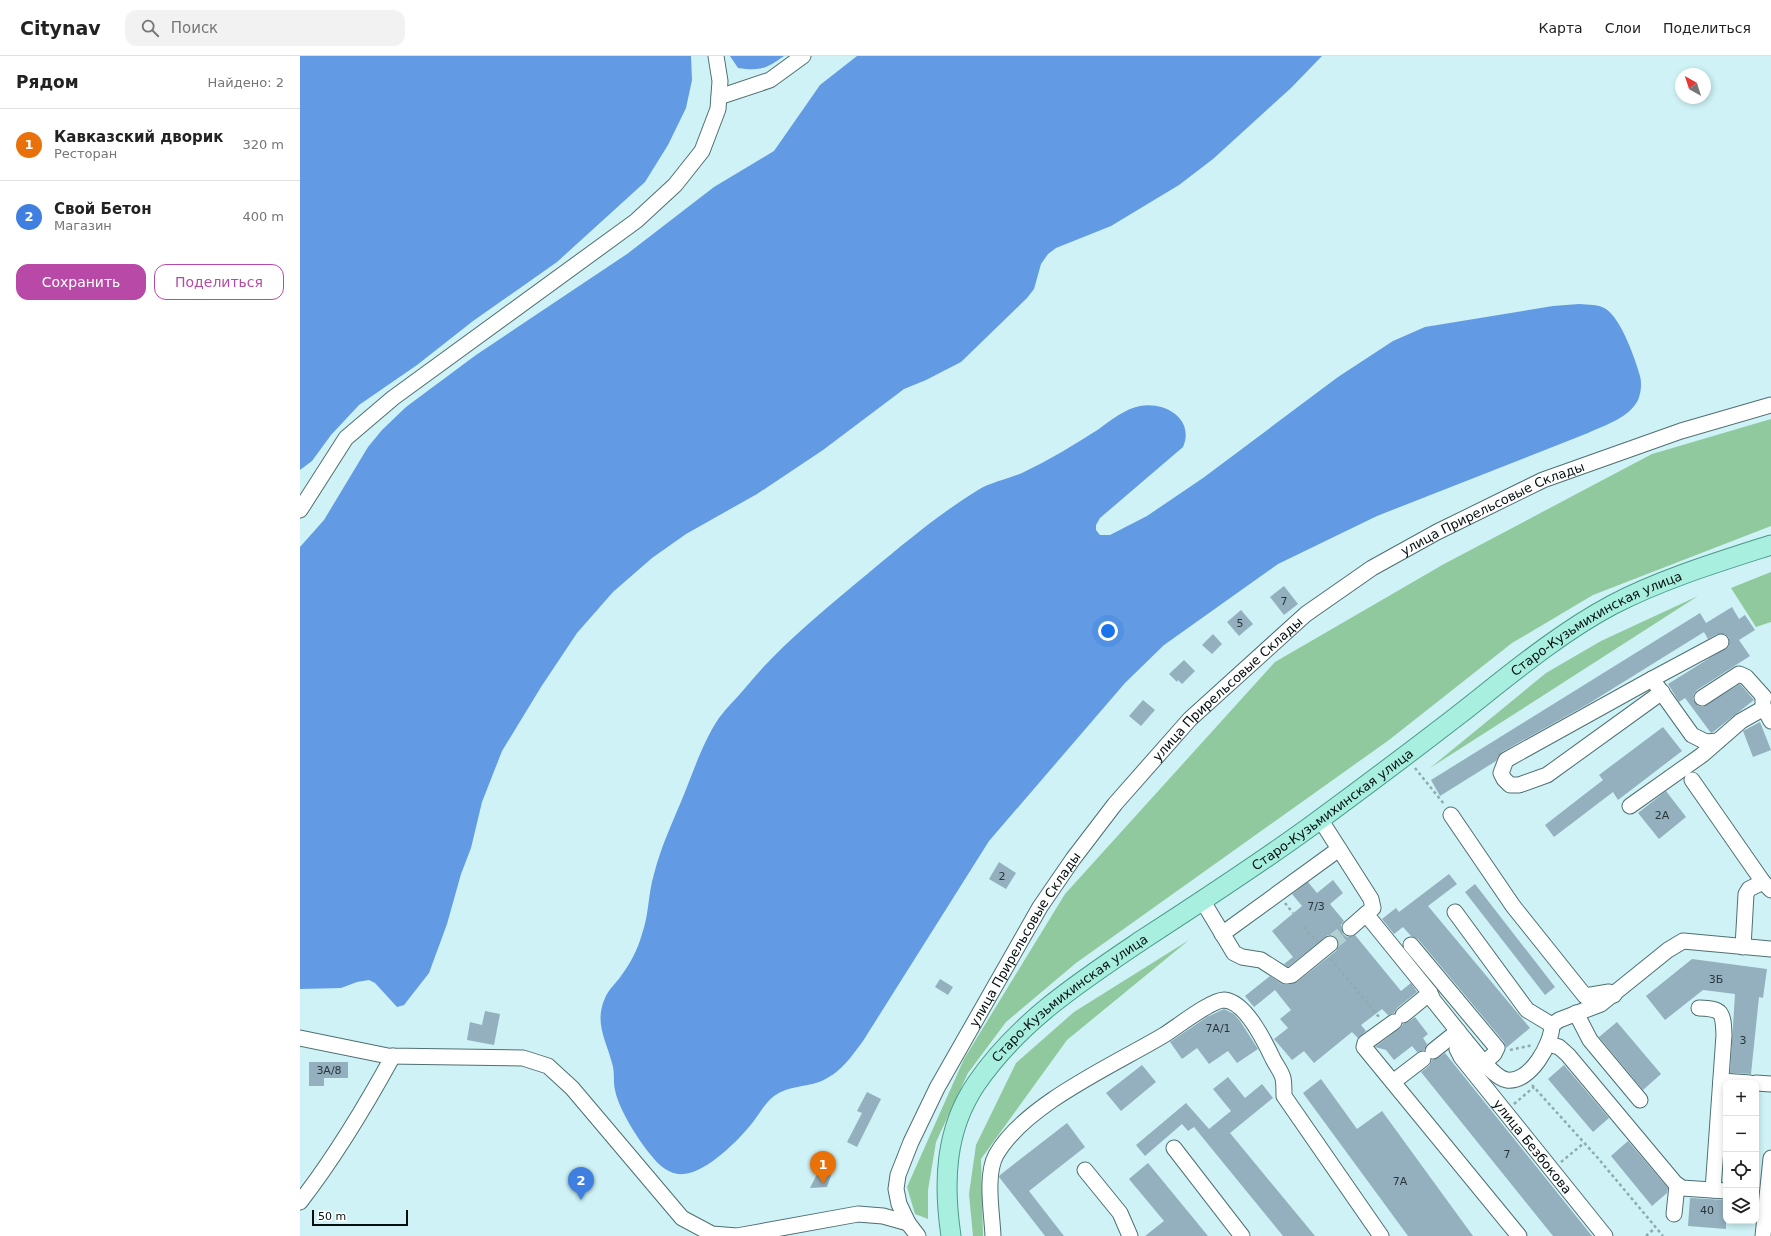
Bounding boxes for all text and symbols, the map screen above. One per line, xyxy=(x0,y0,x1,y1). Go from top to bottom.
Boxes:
search box xyxy=(125,10,405,46)
text: Citynav xyxy=(20,17,101,39)
icon: search xyxy=(139,17,161,39)
text: Поиск xyxy=(171,19,218,37)
text: Карта xyxy=(1539,20,1583,36)
text: Слои xyxy=(1605,20,1641,36)
text: Поделиться xyxy=(1663,20,1751,36)
north arrow xyxy=(1675,68,1711,104)
text: Рядом xyxy=(16,72,79,92)
text: Найдено: 2 xyxy=(208,75,284,90)
text: Кавказский дворик xyxy=(54,128,224,146)
text: 1 xyxy=(24,137,34,152)
text: 320 m xyxy=(242,137,284,152)
text: Ресторан xyxy=(54,146,117,161)
text: Свой Бетон xyxy=(54,200,152,218)
text: 2 xyxy=(24,209,34,224)
text: 400 m xyxy=(242,209,284,224)
text: Магазин xyxy=(54,218,112,233)
button: Сохранить xyxy=(16,264,146,300)
button: Поделиться xyxy=(154,264,284,300)
street label: улица Прирельсовые Склады xyxy=(1398,458,1586,558)
street label: Старо-Кузьмихинская улица xyxy=(1507,568,1684,679)
house number: 7 xyxy=(1281,595,1288,608)
street label: улица Прирельсовые Склады xyxy=(1149,614,1305,764)
house number: 5 xyxy=(1237,617,1244,630)
your location xyxy=(1098,621,1118,641)
street label: Старо-Кузьмихинская улица xyxy=(1249,745,1416,873)
house number: 2А xyxy=(1655,809,1670,822)
street label: улица Прирельсовые Склады xyxy=(966,849,1083,1029)
house number: 2 xyxy=(999,870,1006,883)
house number: 7/3 xyxy=(1307,900,1325,913)
street label: Старо-Кузьмихинская улица xyxy=(988,931,1150,1065)
house number: 3Б xyxy=(1709,973,1723,986)
house number: 7А/1 xyxy=(1205,1022,1231,1035)
house number: 3 xyxy=(1740,1034,1747,1047)
house number: 3А/8 xyxy=(316,1064,342,1077)
map controls xyxy=(1723,1080,1759,1224)
button: + xyxy=(1723,1080,1759,1116)
street label: улица Безбокова xyxy=(1490,1096,1575,1197)
button: − xyxy=(1723,1116,1759,1152)
house number: 7 xyxy=(1504,1148,1511,1161)
pin: 1 xyxy=(810,1151,836,1184)
button: locate xyxy=(1723,1152,1759,1188)
pin: 2 xyxy=(568,1167,594,1200)
house number: 7А xyxy=(1393,1175,1408,1188)
button: layers xyxy=(1723,1188,1759,1224)
house number: 40 xyxy=(1700,1204,1714,1217)
scale bar xyxy=(312,1208,408,1227)
text: 50 m xyxy=(318,1210,346,1223)

